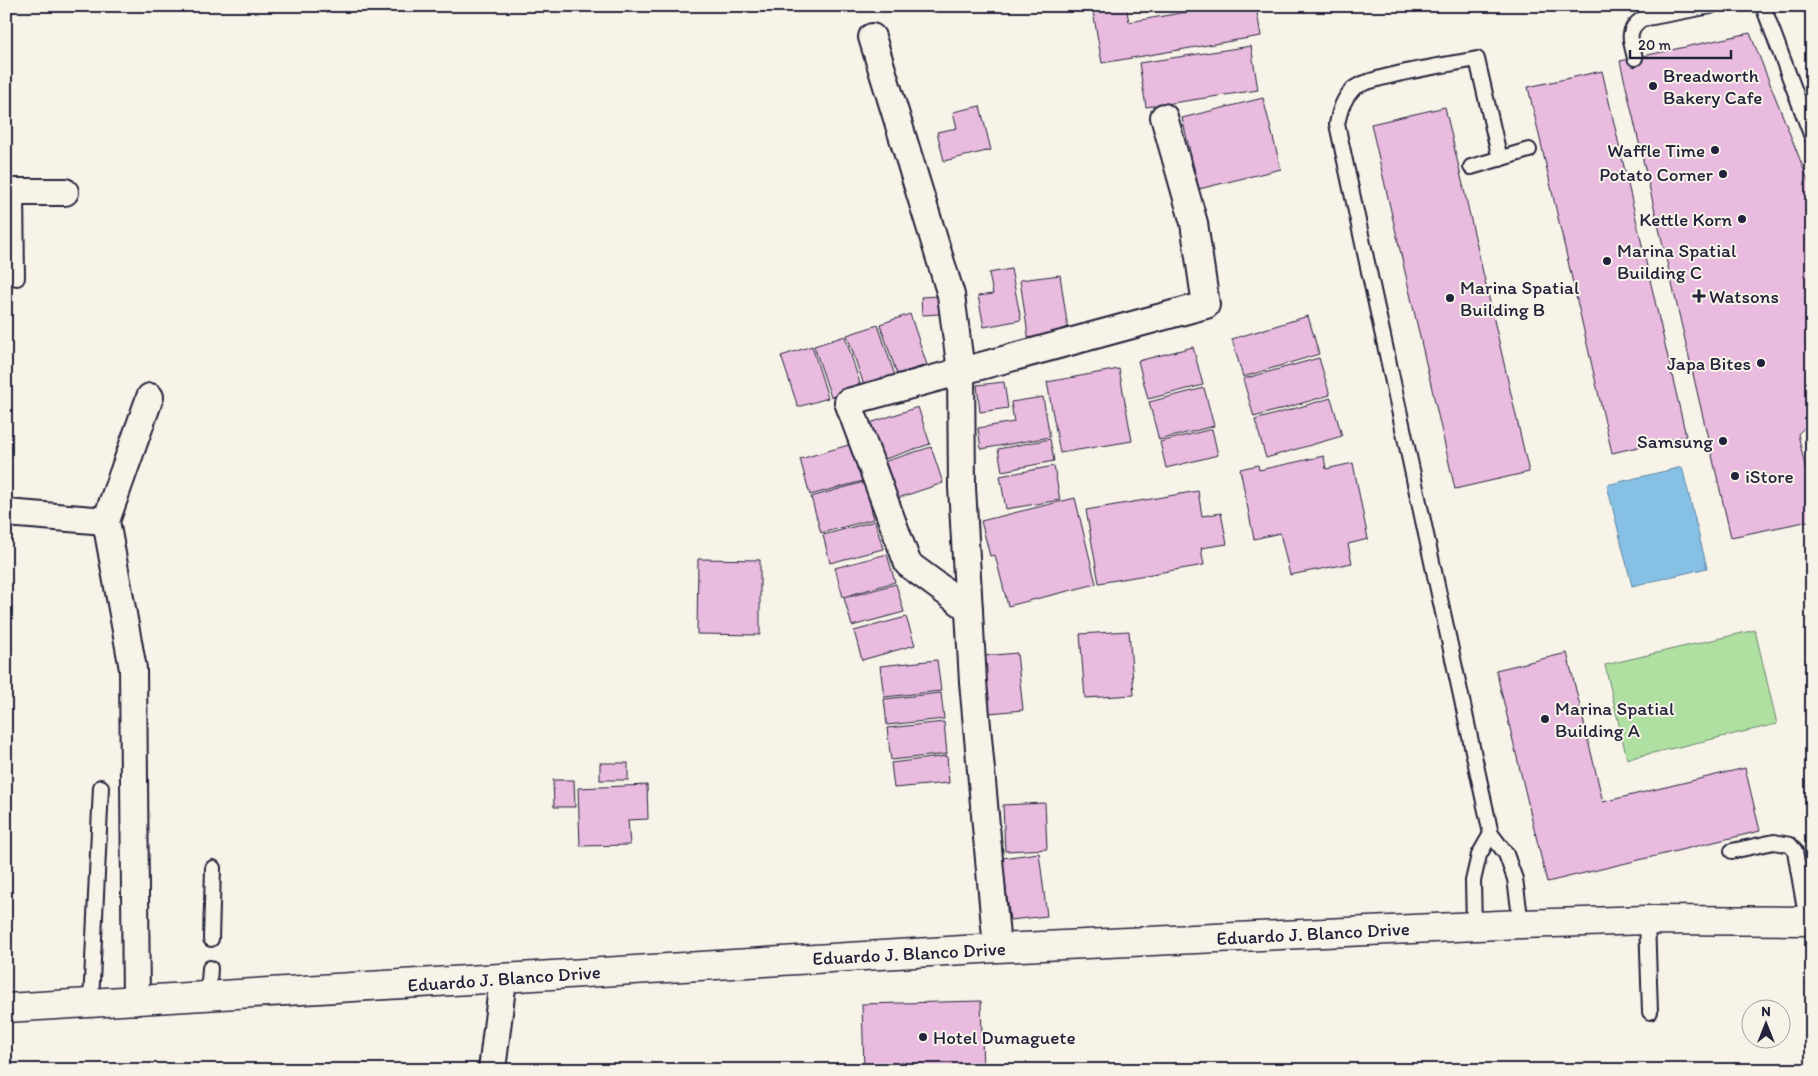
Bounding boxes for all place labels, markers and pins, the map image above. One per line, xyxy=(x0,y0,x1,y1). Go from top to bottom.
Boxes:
place label: Breadworth Bakery Cafe xyxy=(1663,64,1762,109)
marker: Breadworth Bakery Cafe xyxy=(1647,80,1659,92)
place label: Waffle Time xyxy=(1607,139,1705,162)
marker: Waffle Time xyxy=(1709,144,1721,156)
place label: Potato Corner xyxy=(1599,163,1714,186)
marker: Potato Corner xyxy=(1717,168,1729,180)
place label: Kettle Korn xyxy=(1639,208,1732,231)
marker: Kettle Korn xyxy=(1736,213,1748,225)
place label: Marina Spatial Building C xyxy=(1617,239,1737,284)
marker: Marina Spatial Building C xyxy=(1601,255,1613,267)
place label: Marina Spatial Building B xyxy=(1460,276,1580,321)
place label: Watsons xyxy=(1709,285,1779,308)
marker: Watsons xyxy=(1693,290,1705,302)
marker: Marina Spatial Building B xyxy=(1444,292,1456,304)
place label: Japa Bites xyxy=(1667,352,1751,375)
marker: Japa Bites xyxy=(1755,357,1767,369)
place label: Samsung xyxy=(1637,430,1713,453)
marker: Samsung xyxy=(1717,435,1729,447)
place label: iStore xyxy=(1745,465,1794,488)
marker: iStore xyxy=(1729,470,1741,482)
place label: Marina Spatial Building A xyxy=(1555,697,1675,742)
marker: Marina Spatial Building A xyxy=(1539,713,1551,725)
place label: Hotel Dumaguete xyxy=(933,1026,1076,1049)
marker: Hotel Dumaguete xyxy=(917,1031,929,1043)

